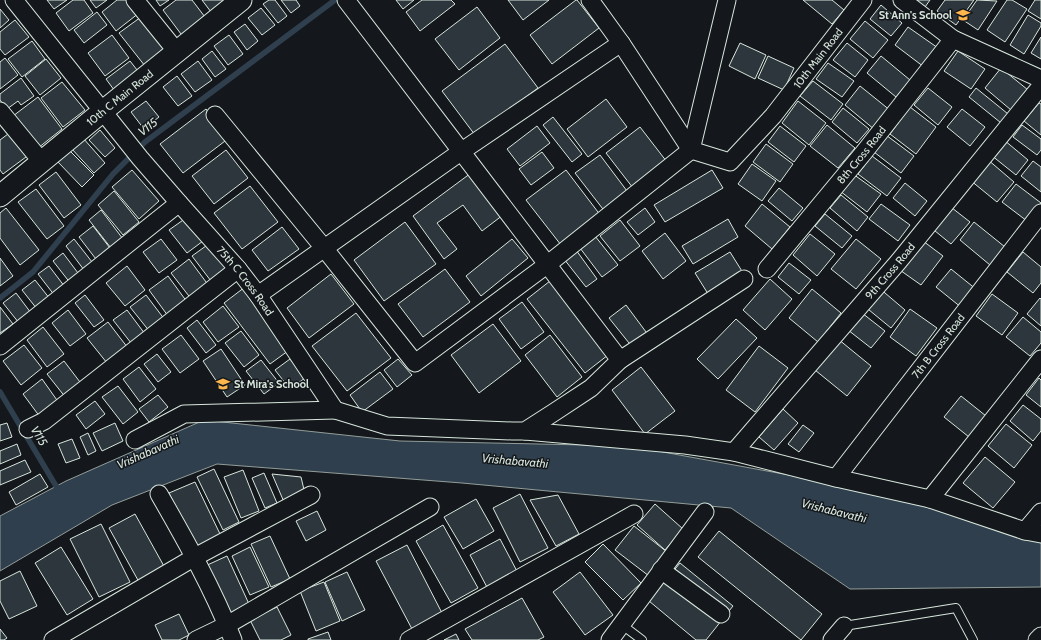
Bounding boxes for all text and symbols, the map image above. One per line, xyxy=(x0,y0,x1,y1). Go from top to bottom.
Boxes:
school or university icon: St Ann's School xyxy=(955,7,971,23)
place label: St Ann's School xyxy=(879,8,952,22)
street label: 10th Main Road xyxy=(790,25,846,91)
street label: 10th C Main Road xyxy=(84,66,156,129)
water label: V115 xyxy=(135,114,161,139)
street label: 8th Cross Road xyxy=(834,123,889,187)
street label: 9th Cross Road xyxy=(862,240,918,302)
street label: 75th C Cross Road xyxy=(214,243,277,318)
street label: 7th B Cross Road xyxy=(909,311,968,381)
school or university icon: St Mira's School xyxy=(215,376,231,392)
place label: St Mira's School xyxy=(234,377,309,391)
water label: V115 xyxy=(28,423,51,449)
water label: Vrishabavathi xyxy=(114,431,182,472)
water label: Vrishabavathi xyxy=(481,450,549,471)
water label: Vrishabavathi xyxy=(800,495,869,526)

